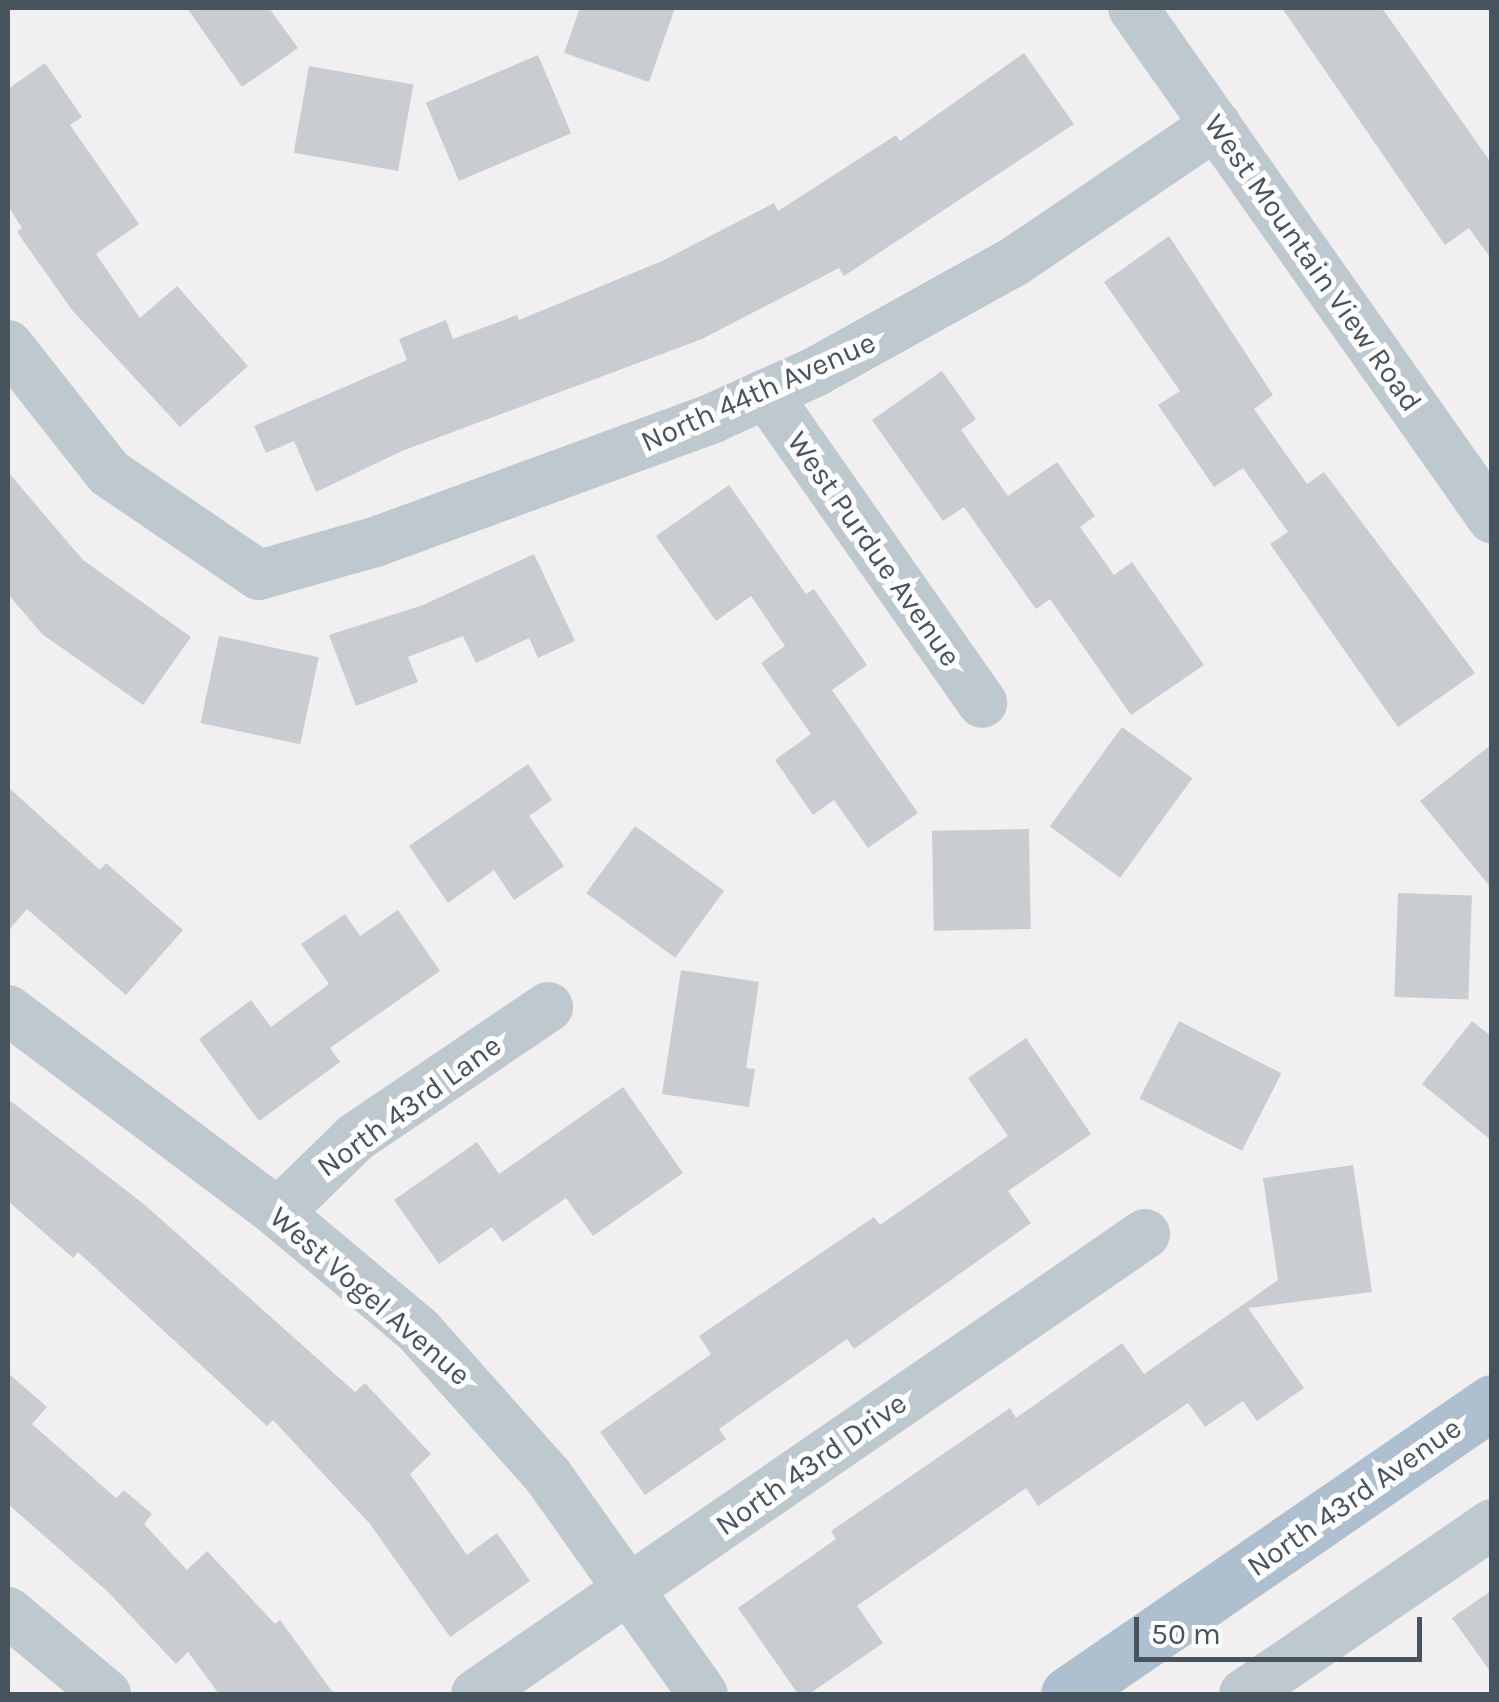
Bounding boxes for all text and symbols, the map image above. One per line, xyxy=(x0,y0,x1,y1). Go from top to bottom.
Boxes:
street label: West Mountain View Road xyxy=(1197,107,1429,419)
street label: North 44th Avenue xyxy=(635,324,881,460)
street label: West Purdue Avenue xyxy=(779,425,969,673)
street label: North 43rd Lane xyxy=(310,1027,508,1185)
street label: West Vogel Avenue xyxy=(262,1199,478,1393)
street label: North 43rd Drive xyxy=(709,1385,913,1543)
street label: North 43rd Avenue xyxy=(1240,1410,1468,1584)
scale bar xyxy=(1139,1597,1426,1659)
text: 50 m xyxy=(1151,1616,1221,1652)

